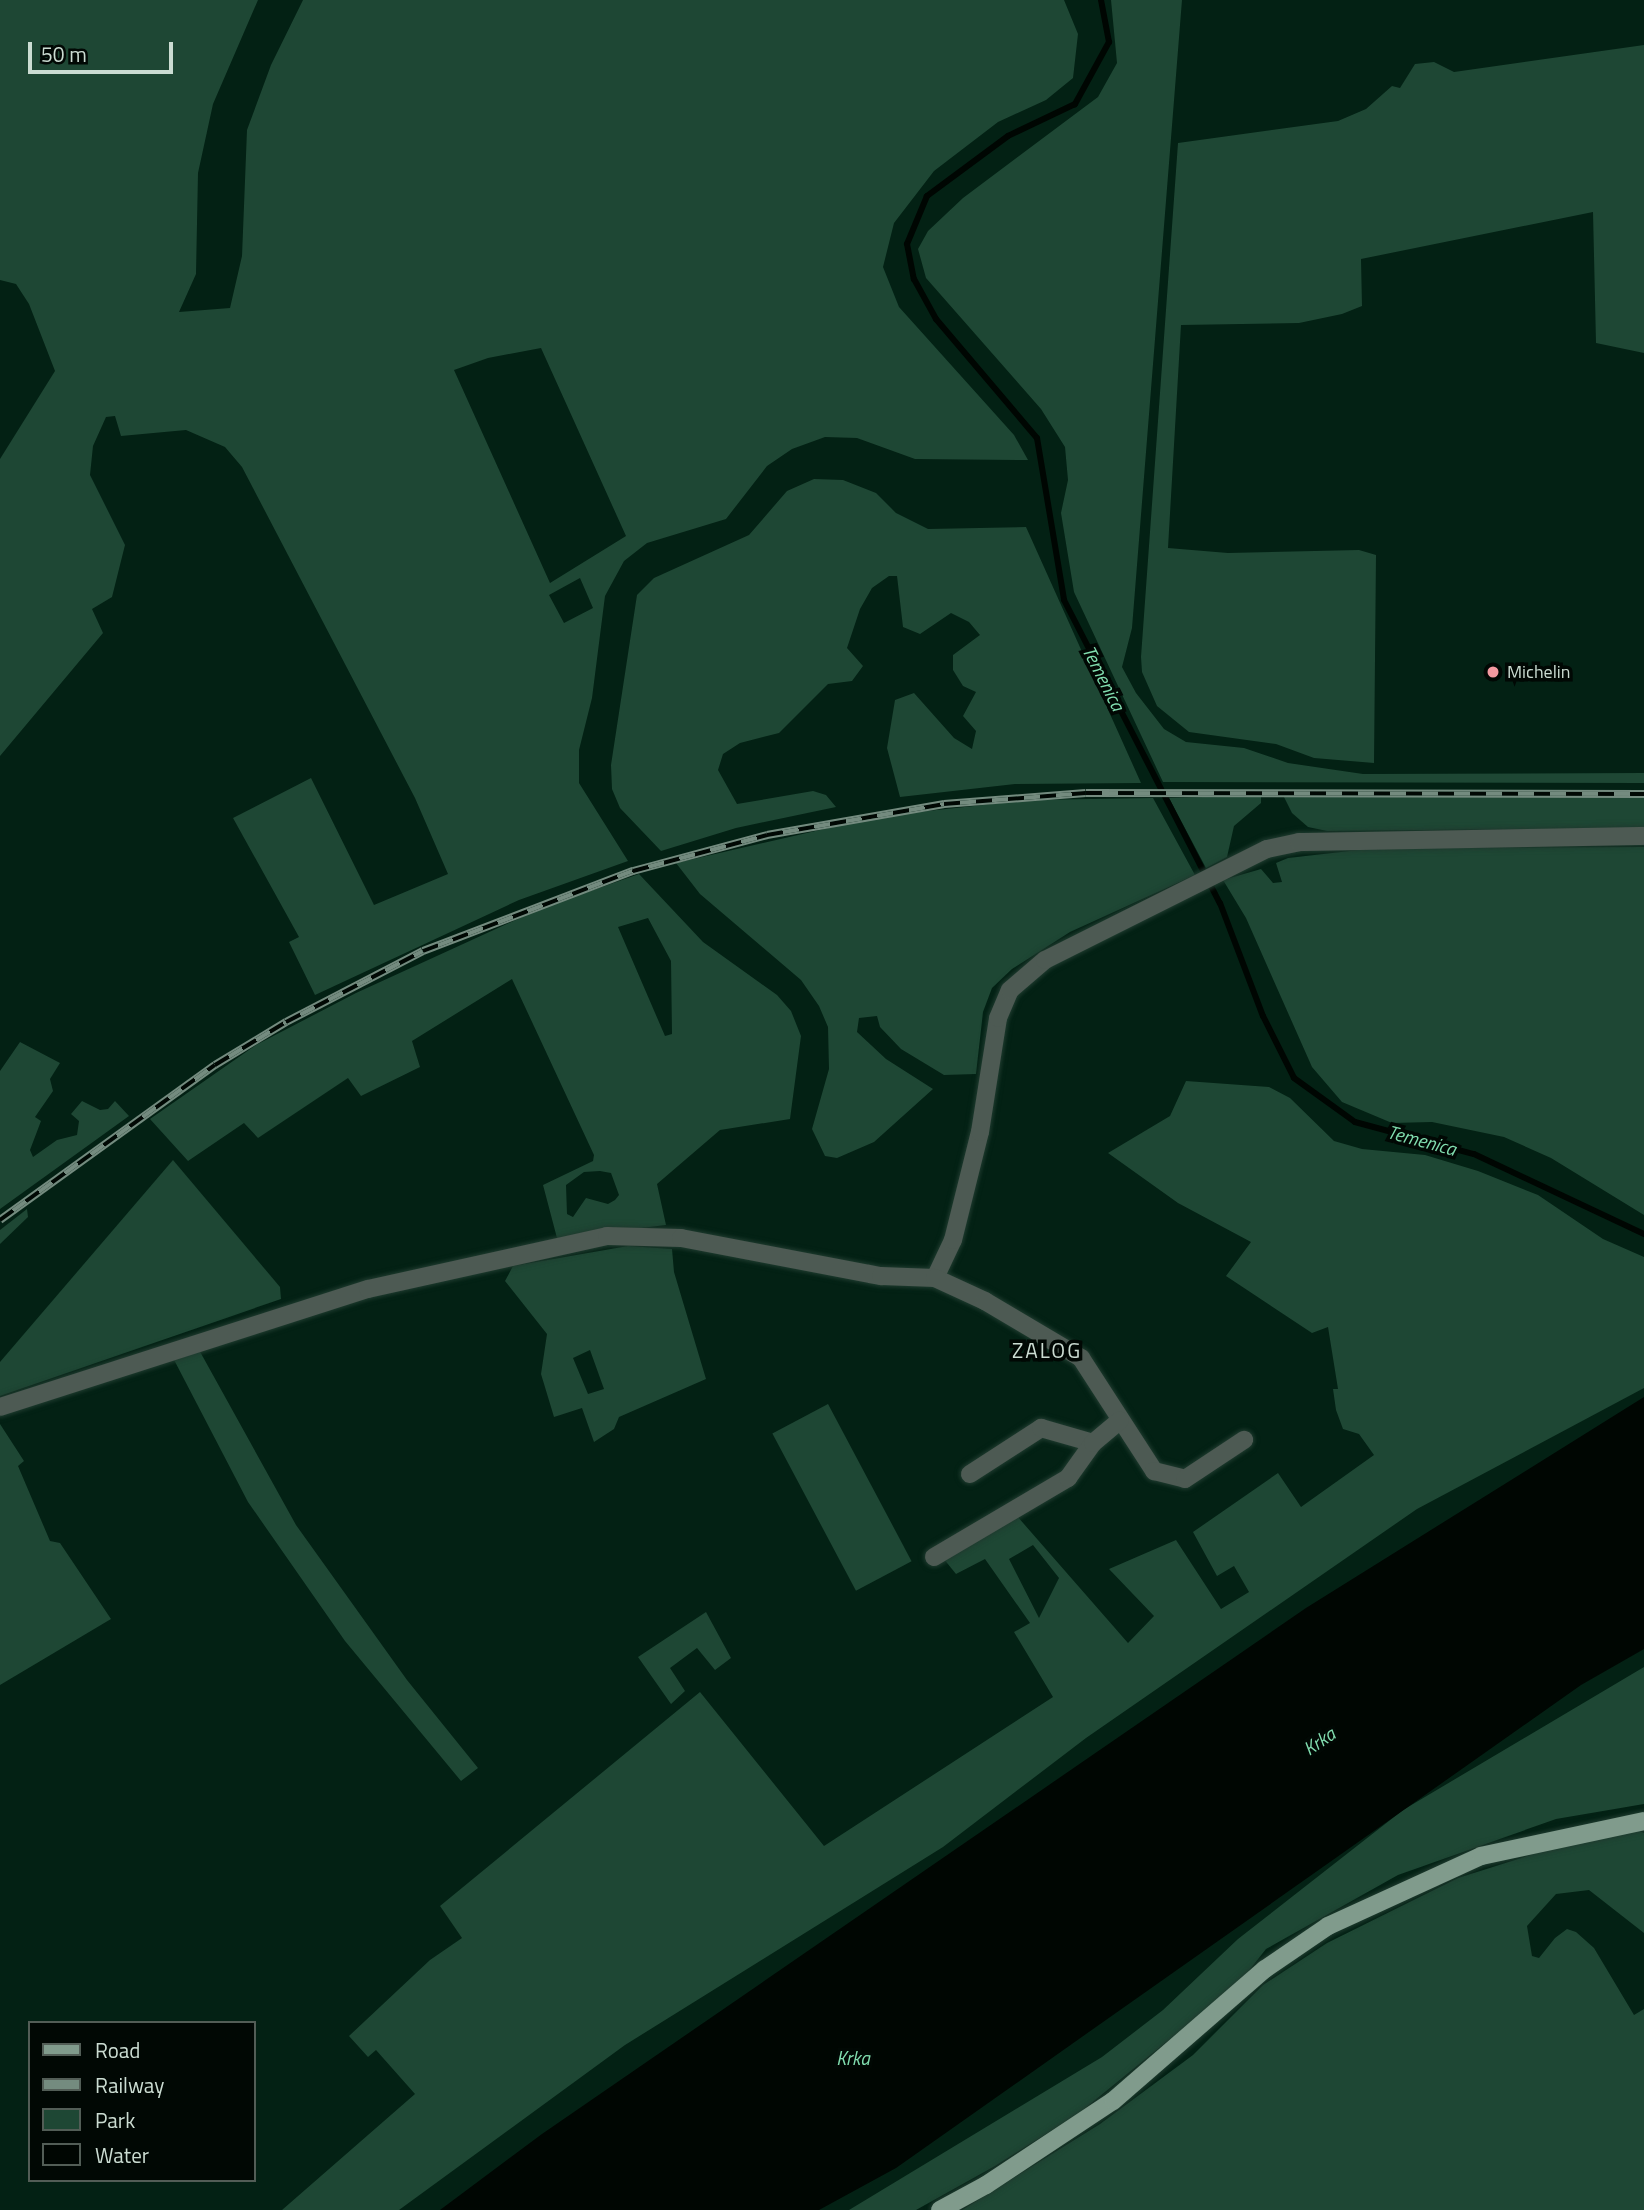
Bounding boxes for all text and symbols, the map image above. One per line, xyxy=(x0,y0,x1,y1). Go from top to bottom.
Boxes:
scale bar xyxy=(32,28,177,72)
text: 50 m xyxy=(41,38,87,70)
water label: Temenica xyxy=(1078,642,1130,714)
place label: Michelin xyxy=(1507,661,1570,683)
marker: Michelin xyxy=(1485,664,1501,680)
water label: Temenica xyxy=(1385,1120,1459,1160)
district label: ZALOG xyxy=(1013,1337,1081,1363)
water label: Krka xyxy=(1299,1722,1339,1760)
legend xyxy=(28,2021,256,2182)
text: Road xyxy=(95,2034,140,2066)
water label: Krka xyxy=(836,2047,870,2069)
text: Railway xyxy=(95,2069,164,2101)
text: Park xyxy=(95,2104,135,2136)
text: Water xyxy=(95,2139,149,2171)

